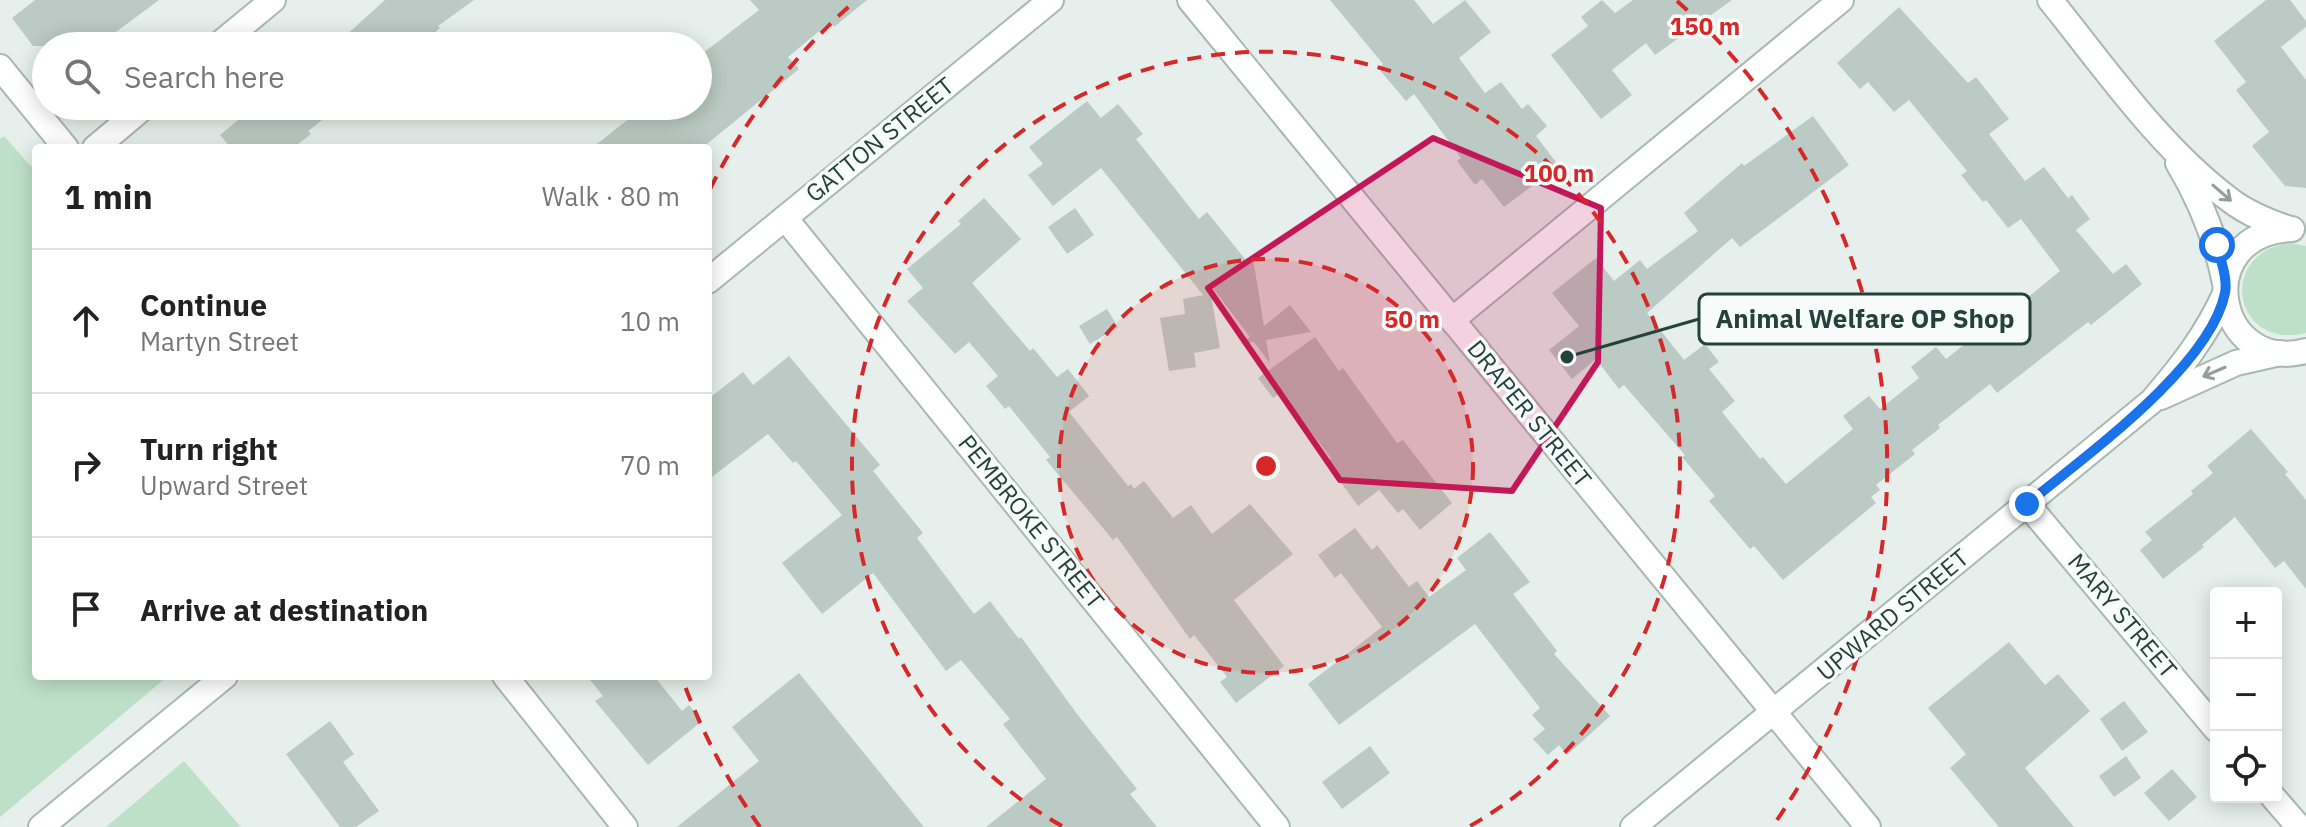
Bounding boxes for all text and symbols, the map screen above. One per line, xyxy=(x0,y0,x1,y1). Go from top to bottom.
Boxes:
text: 150 m xyxy=(1670,10,1740,42)
search box xyxy=(32,32,712,120)
icon: search xyxy=(60,54,104,98)
text: Search here xyxy=(124,57,285,96)
street label: GATTON STREET xyxy=(799,69,960,209)
text: 100 m xyxy=(1524,157,1594,189)
text: 1 min xyxy=(64,174,153,218)
text: Walk · 80 m xyxy=(542,179,680,213)
one-way arrow xyxy=(2212,184,2232,202)
route start xyxy=(2199,227,2235,263)
text: Continue xyxy=(140,285,267,324)
callout: Animal Welfare OP Shop xyxy=(1699,294,2030,344)
icon: ahead xyxy=(64,299,108,343)
text: Animal Welfare OP Shop xyxy=(1715,301,2015,335)
text: 50 m xyxy=(1384,303,1440,335)
text: 10 m xyxy=(620,304,680,338)
text: Martyn Street xyxy=(140,324,299,358)
street label: DRAPER STREET xyxy=(1460,333,1599,494)
one-way arrow xyxy=(2203,365,2227,380)
street label: PEMBROKE STREET xyxy=(952,428,1112,615)
text: Turn right xyxy=(140,429,278,468)
icon: right xyxy=(64,443,108,487)
text: 70 m xyxy=(620,448,680,482)
centre of rings xyxy=(1252,452,1280,480)
text: Upward Street xyxy=(140,468,308,502)
route end xyxy=(2009,486,2045,522)
street label: UPWARD STREET xyxy=(1810,541,1975,687)
street label: MARY STREET xyxy=(2061,546,2185,685)
icon: arrive xyxy=(64,587,108,631)
map controls xyxy=(2210,587,2282,803)
button: + xyxy=(2210,587,2282,659)
text: Arrive at destination xyxy=(140,590,428,629)
button: − xyxy=(2210,659,2282,731)
button: locate xyxy=(2210,731,2282,803)

